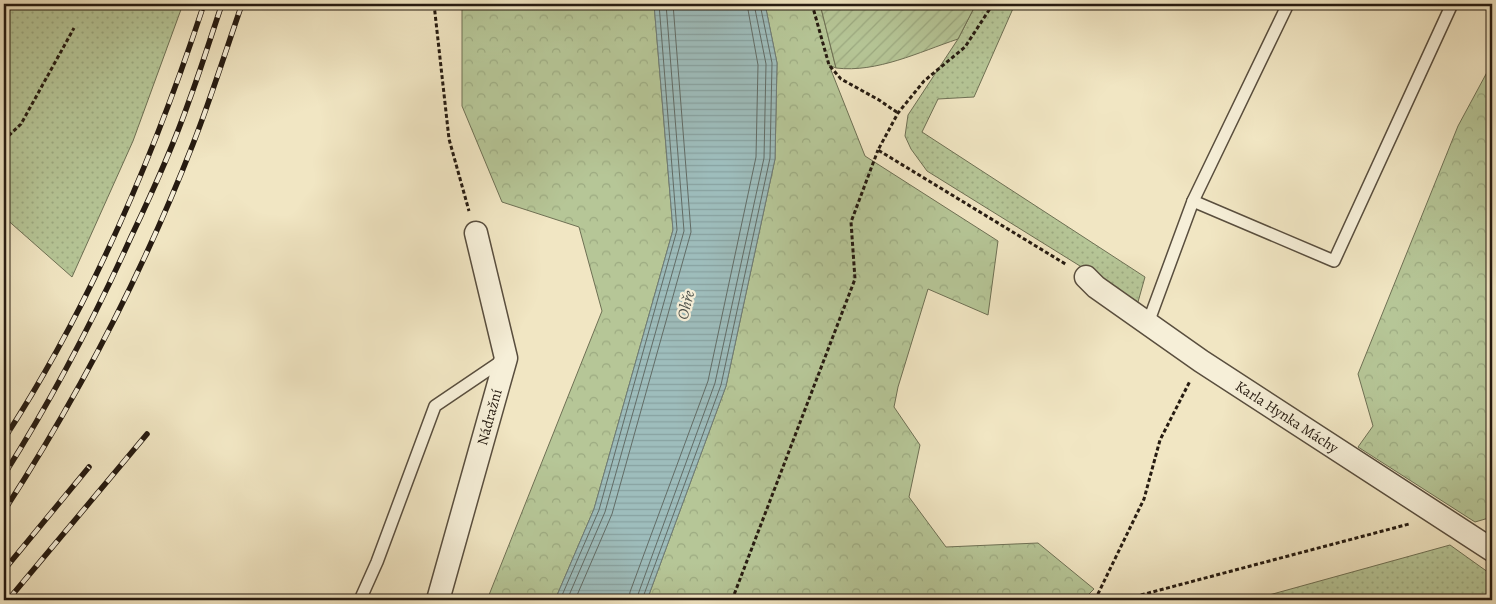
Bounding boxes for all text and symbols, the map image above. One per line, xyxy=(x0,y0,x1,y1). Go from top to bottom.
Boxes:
water label: Ohře xyxy=(672,288,700,322)
street label: Karla Hynka Máchy xyxy=(1232,376,1342,458)
street label: Nádražní xyxy=(472,387,507,447)

